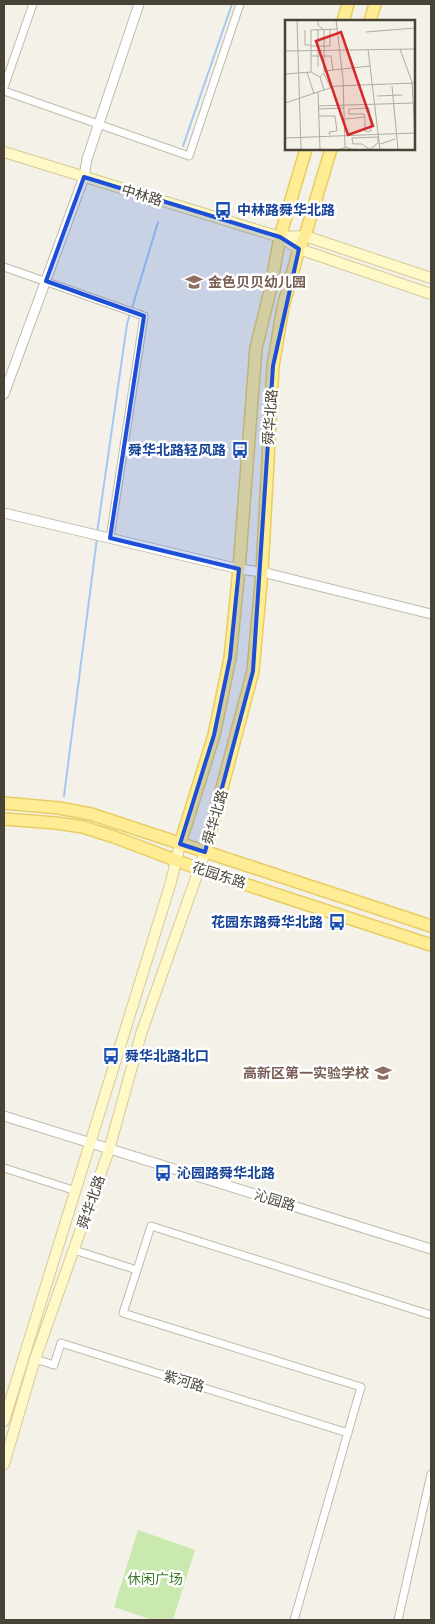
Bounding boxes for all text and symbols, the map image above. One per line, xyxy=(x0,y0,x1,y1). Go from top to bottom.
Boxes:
inset map xyxy=(285,20,415,150)
street label: 中林路 xyxy=(119,180,165,210)
bus stop icon: 中林路舜华北路 xyxy=(213,200,233,220)
place label: 中林路舜华北路 xyxy=(237,201,335,219)
school or university icon: 金色贝贝幼儿园 xyxy=(184,272,204,292)
place label: 金色贝贝幼儿园 xyxy=(208,273,306,291)
street label: 舜华北路 xyxy=(259,388,281,446)
bus stop icon: 舜华北路轻风路 xyxy=(230,440,250,460)
place label: 舜华北路轻风路 xyxy=(128,441,226,459)
street label: 舜华北路 xyxy=(199,788,231,846)
street label: 花园东路 xyxy=(190,858,248,892)
bus stop icon: 花园东路舜华北路 xyxy=(327,912,347,932)
place label: 花园东路舜华北路 xyxy=(211,913,323,931)
bus stop icon: 舜华北路北口 xyxy=(101,1046,121,1066)
place label: 舜华北路北口 xyxy=(125,1047,209,1065)
school or university icon: 高新区第一实验学校 xyxy=(373,1063,393,1083)
place label: 高新区第一实验学校 xyxy=(243,1064,369,1082)
bus stop icon: 沁园路舜华北路 xyxy=(153,1163,173,1183)
place label: 沁园路舜华北路 xyxy=(177,1164,275,1182)
street label: 舜华北路 xyxy=(73,1173,109,1231)
street label: 沁园路 xyxy=(252,1185,298,1215)
street label: 紫河路 xyxy=(161,1366,207,1396)
park label: 休闲广场 xyxy=(127,1570,183,1588)

